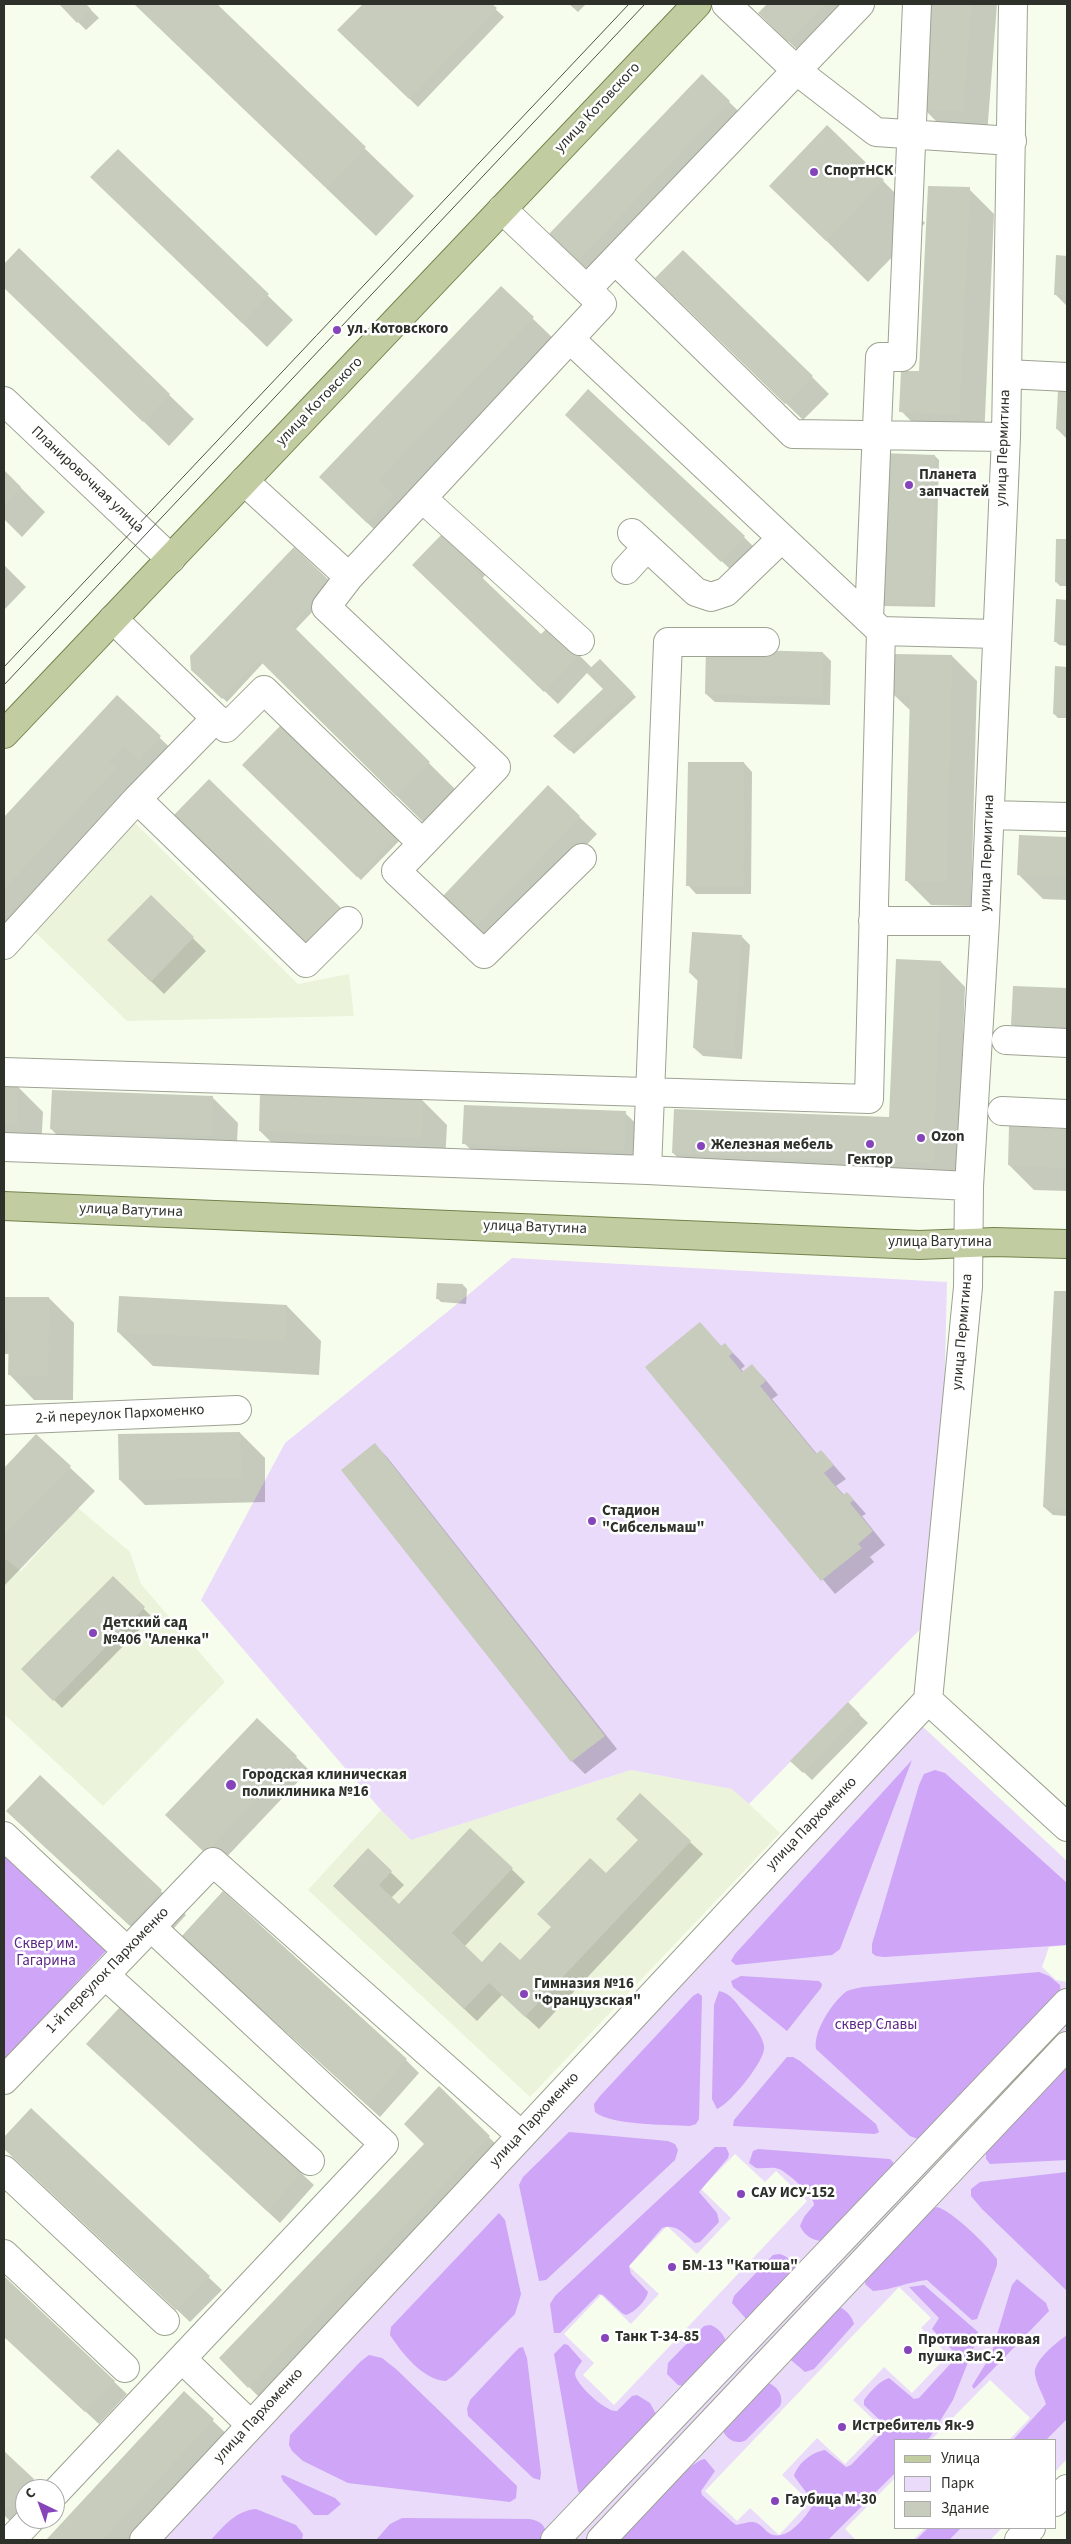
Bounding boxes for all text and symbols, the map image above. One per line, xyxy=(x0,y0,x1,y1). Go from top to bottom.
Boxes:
street label: улица Котовского xyxy=(552,59,644,157)
place label: СпортНСК xyxy=(824,163,893,181)
marker: СпортНСК xyxy=(808,166,820,178)
place label: ул. Котовского xyxy=(347,321,448,339)
marker: ул. Котовского xyxy=(331,324,343,336)
street label: улица Котовского xyxy=(273,354,367,450)
street label: улица Пермитина xyxy=(993,389,1015,507)
street label: Планировочная улица xyxy=(27,423,147,537)
place label: Планета запчастей xyxy=(919,467,989,502)
marker: Планета запчастей xyxy=(903,479,915,491)
street label: улица Пермитина xyxy=(977,794,999,912)
place label: Ozon xyxy=(931,1129,965,1147)
marker: Ozon xyxy=(915,1132,927,1144)
place label: Железная мебель xyxy=(711,1137,833,1155)
marker: Гектор xyxy=(864,1138,876,1150)
marker: Железная мебель xyxy=(695,1140,707,1152)
place label: Гектор xyxy=(847,1152,893,1170)
street label: улица Ватутина xyxy=(79,1200,183,1222)
street label: улица Ватутина xyxy=(483,1217,587,1239)
street label: улица Ватутина xyxy=(888,1234,992,1252)
street label: улица Пермитина xyxy=(949,1273,977,1391)
street label: 2-й переулок Пархоменко xyxy=(35,1402,205,1428)
place label: Стадион "Сибсельмаш" xyxy=(602,1503,705,1538)
marker: Стадион "Сибсельмаш" xyxy=(586,1515,598,1527)
place label: Детский сад №406 "Аленка" xyxy=(103,1615,209,1650)
marker: Детский сад №406 "Аленка" xyxy=(87,1627,99,1639)
place label: Городская клиническая поликлиника №16 xyxy=(242,1767,407,1802)
street label: улица Пархоменко xyxy=(763,1774,861,1874)
marker: Городская клиническая поликлиника №16 xyxy=(224,1778,238,1792)
street label: 1-й переулок Пархоменко xyxy=(43,1904,173,2038)
park label: Сквер им. Гагарина xyxy=(14,1936,78,1971)
place label: Гимназия №16 "Французская" xyxy=(534,1976,641,2011)
marker: Гимназия №16 "Французская" xyxy=(518,1988,530,2000)
park label: сквер Славы xyxy=(835,2017,917,2035)
street label: улица Пархоменко xyxy=(487,2069,583,2171)
place label: САУ ИСУ-152 xyxy=(751,2185,835,2203)
marker: САУ ИСУ-152 xyxy=(735,2188,747,2200)
place label: БМ-13 "Катюша" xyxy=(682,2258,798,2276)
marker: БМ-13 "Катюша" xyxy=(666,2261,678,2273)
place label: Танк Т-34-85 xyxy=(615,2329,699,2347)
marker: Танк Т-34-85 xyxy=(599,2332,611,2344)
place label: Противотанковая пушка ЗиС-2 xyxy=(918,2332,1040,2367)
marker: Противотанковая пушка ЗиС-2 xyxy=(902,2344,914,2356)
street label: улица Пархоменко xyxy=(211,2365,307,2467)
place label: Истребитель Як-9 xyxy=(852,2418,974,2436)
marker: Истребитель Як-9 xyxy=(836,2421,848,2433)
legend xyxy=(894,2439,1056,2529)
text: Улица xyxy=(941,2448,980,2469)
text: Парк xyxy=(941,2473,974,2494)
north arrow xyxy=(15,2479,65,2529)
text: С xyxy=(21,2483,40,2504)
place label: Гаубица М-30 xyxy=(785,2492,877,2510)
marker: Гаубица М-30 xyxy=(769,2495,781,2507)
text: Здание xyxy=(941,2498,989,2519)

